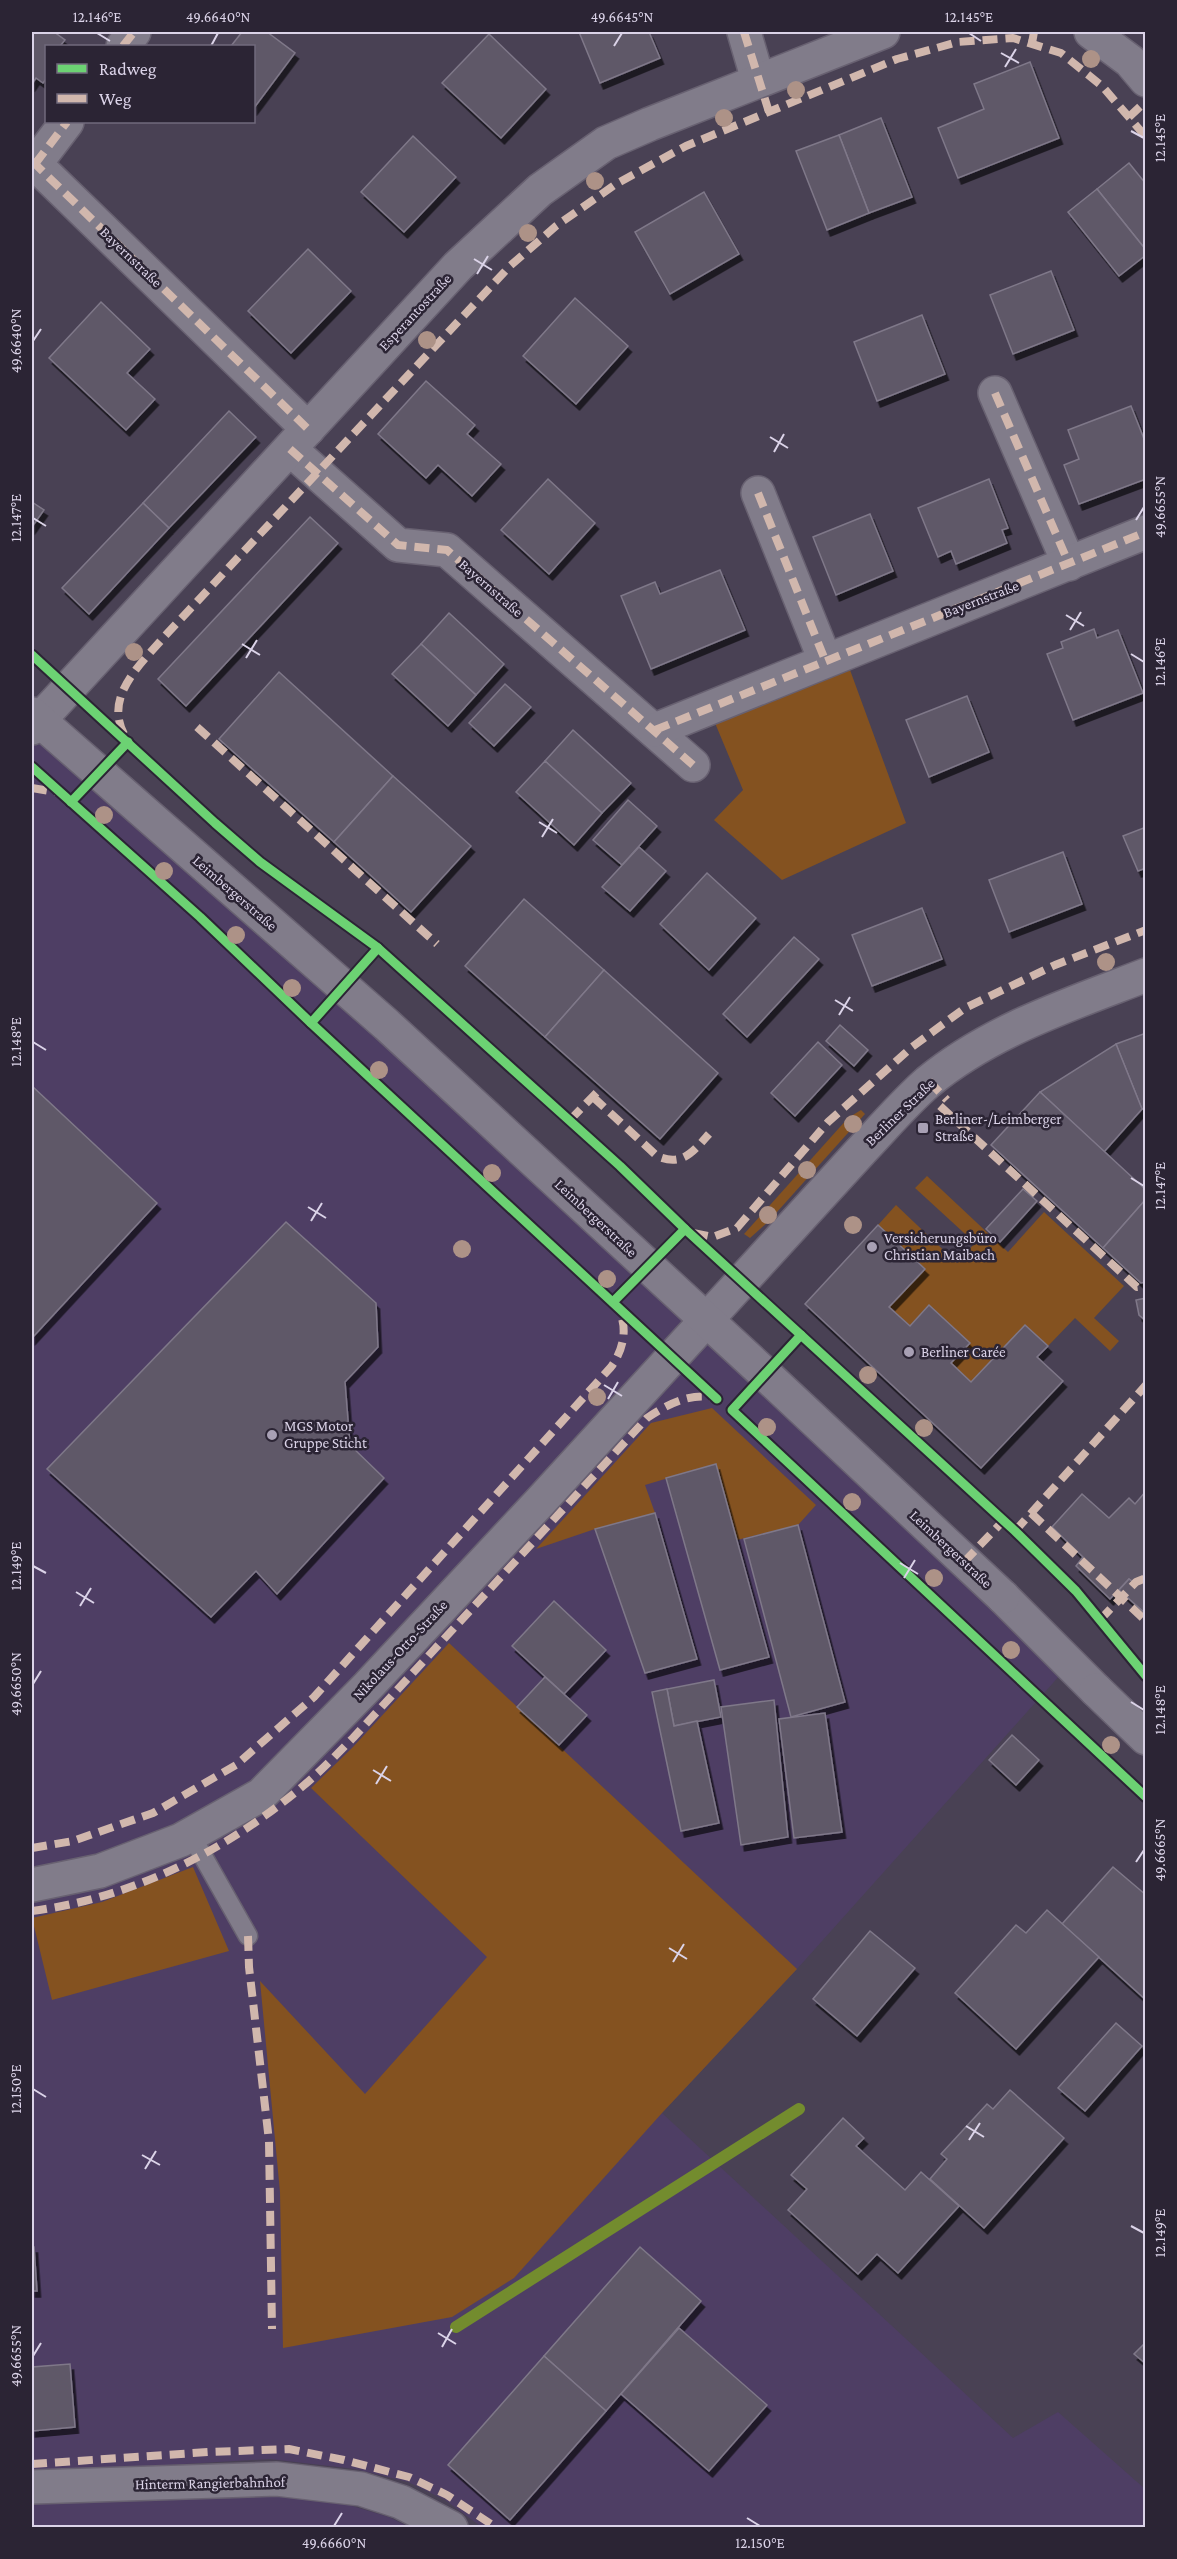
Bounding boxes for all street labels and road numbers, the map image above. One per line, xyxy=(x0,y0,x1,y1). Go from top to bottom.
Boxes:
street label: Bayernstraße xyxy=(96,224,165,291)
street label: Esperantostraße xyxy=(376,270,455,354)
street label: Bayernstraße xyxy=(455,556,527,621)
street label: Bayernstraße xyxy=(941,577,1022,622)
street label: Leimbergerstraße xyxy=(189,852,281,935)
street label: Berliner Straße xyxy=(862,1075,938,1149)
street label: Leimbergerstraße xyxy=(551,1176,641,1261)
street label: Leimbergerstraße xyxy=(906,1507,996,1592)
street label: Nikolaus-Otto-Straße xyxy=(350,1597,451,1703)
street label: Hinterm Rangierbahnhof xyxy=(135,2474,287,2493)

